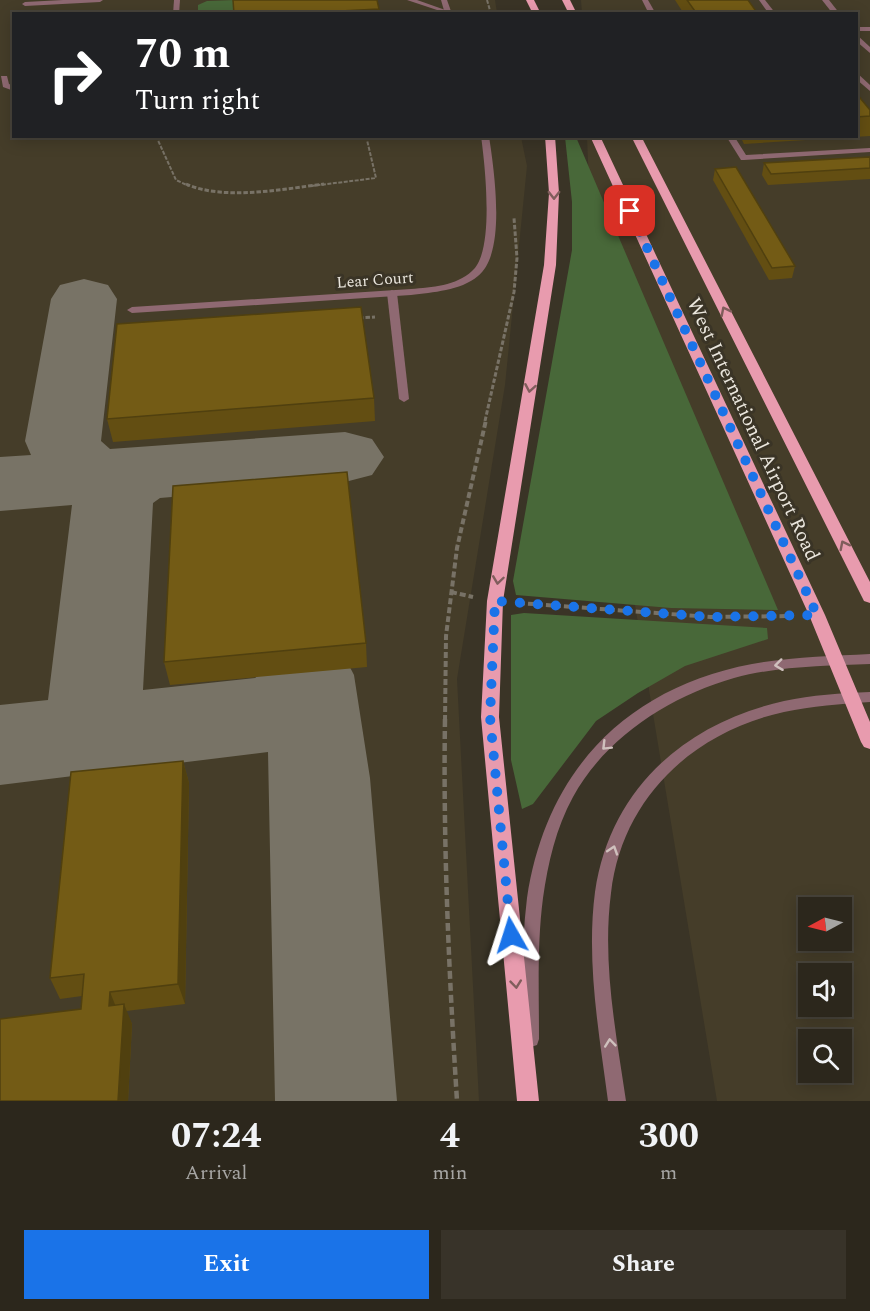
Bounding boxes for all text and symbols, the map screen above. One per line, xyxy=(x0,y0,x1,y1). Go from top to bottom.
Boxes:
text: 70 m xyxy=(135,23,230,86)
icon: right xyxy=(36,36,114,114)
text: Turn right xyxy=(135,80,260,122)
pin xyxy=(604,185,655,236)
one-way arrow xyxy=(548,190,560,199)
icon: arrive xyxy=(613,194,646,227)
street label: Lear Court xyxy=(336,265,415,295)
street label: West International Airport Road xyxy=(679,293,827,566)
one-way arrow xyxy=(721,306,732,317)
one-way arrow xyxy=(524,383,537,393)
one-way arrow xyxy=(839,540,851,551)
one-way arrow xyxy=(492,576,504,585)
one-way arrow xyxy=(774,659,783,671)
one-way arrow xyxy=(602,739,612,750)
one-way arrow xyxy=(606,845,618,856)
north arrow xyxy=(798,897,852,951)
map controls xyxy=(798,897,852,1083)
position arrow xyxy=(479,903,543,967)
button: sound xyxy=(798,963,852,1017)
one-way arrow xyxy=(509,979,522,988)
button: search xyxy=(798,1029,852,1083)
one-way arrow xyxy=(604,1038,617,1048)
text: 07:24 xyxy=(171,1109,261,1164)
text: 4 xyxy=(440,1109,460,1164)
text: 300 xyxy=(638,1109,699,1164)
text: Arrival xyxy=(185,1158,247,1188)
text: min xyxy=(432,1158,467,1188)
text: m xyxy=(660,1158,677,1188)
button: Exit xyxy=(24,1230,429,1299)
button: Share xyxy=(441,1230,846,1299)

